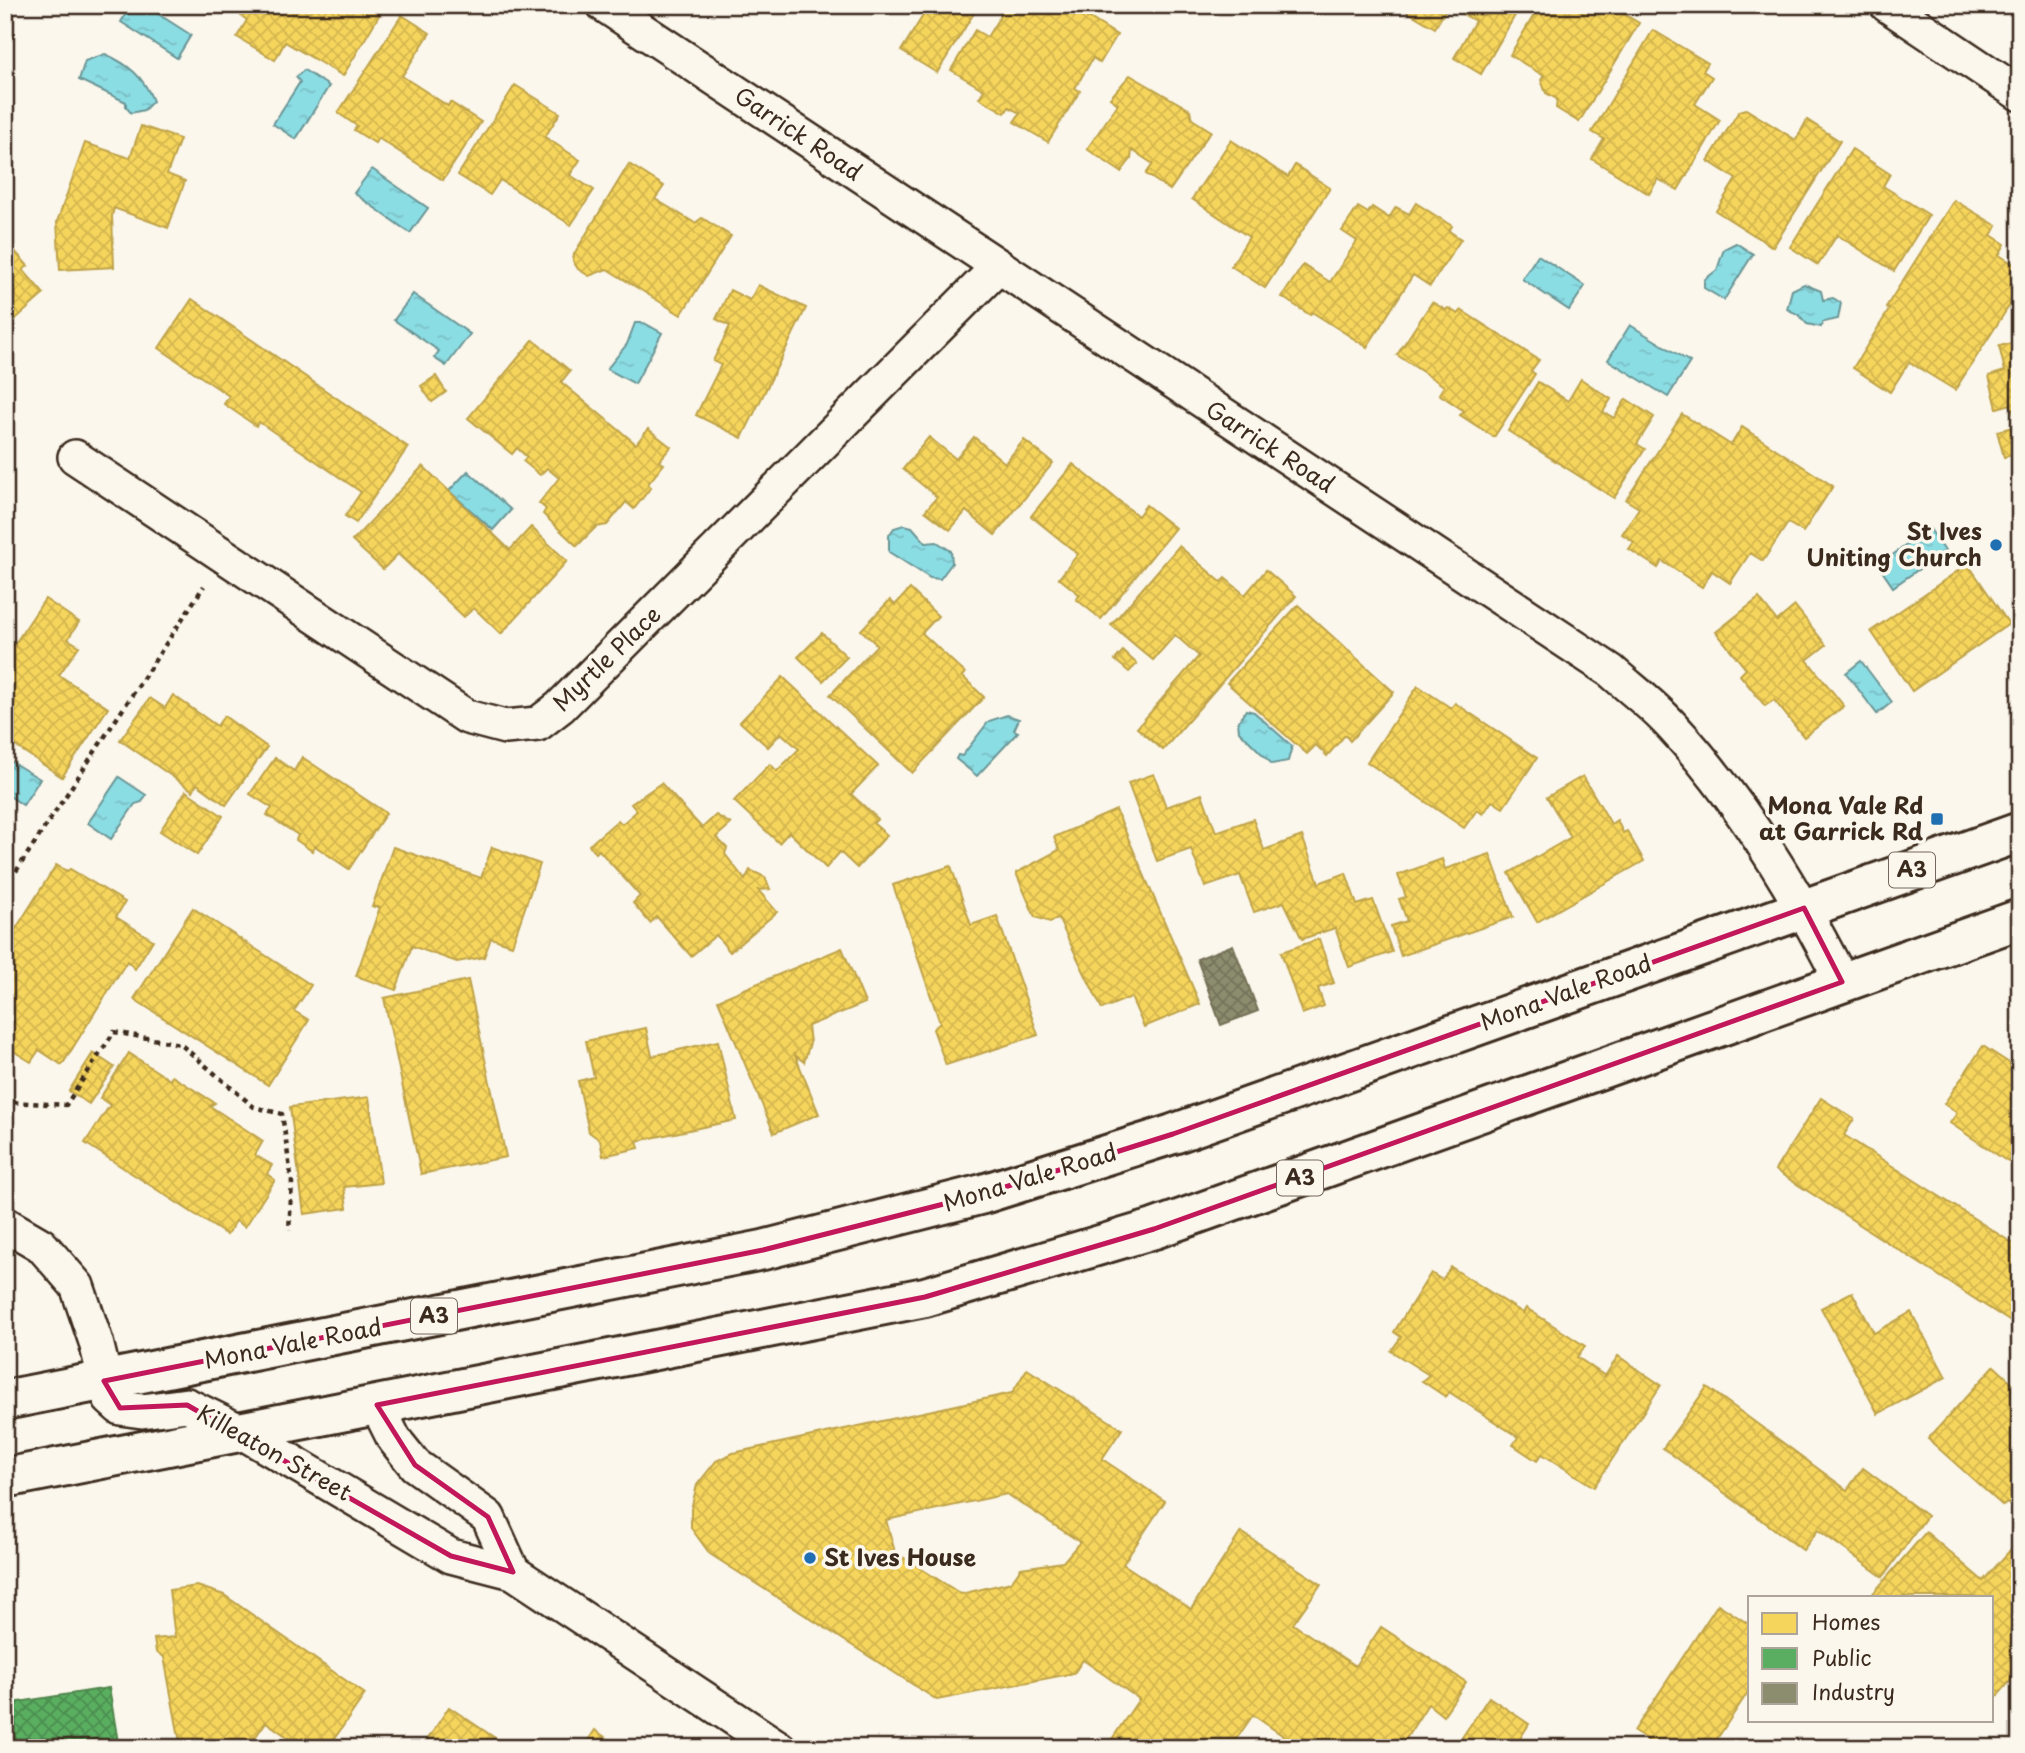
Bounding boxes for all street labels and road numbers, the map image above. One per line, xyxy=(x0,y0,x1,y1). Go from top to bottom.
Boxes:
street label: Garrick Road xyxy=(728,77,870,188)
street label: Garrick Road xyxy=(1199,391,1342,501)
street label: Myrtle Place xyxy=(544,597,668,719)
road number: A3 xyxy=(1889,852,1935,888)
street label: Mona Vale Road xyxy=(1475,944,1656,1039)
street label: Mona Vale Road xyxy=(938,1134,1121,1220)
road number: A3 xyxy=(1277,1160,1323,1196)
road number: A3 xyxy=(411,1298,457,1334)
street label: Mona Vale Road xyxy=(201,1308,384,1377)
street label: Killeaton Street xyxy=(191,1395,359,1509)

